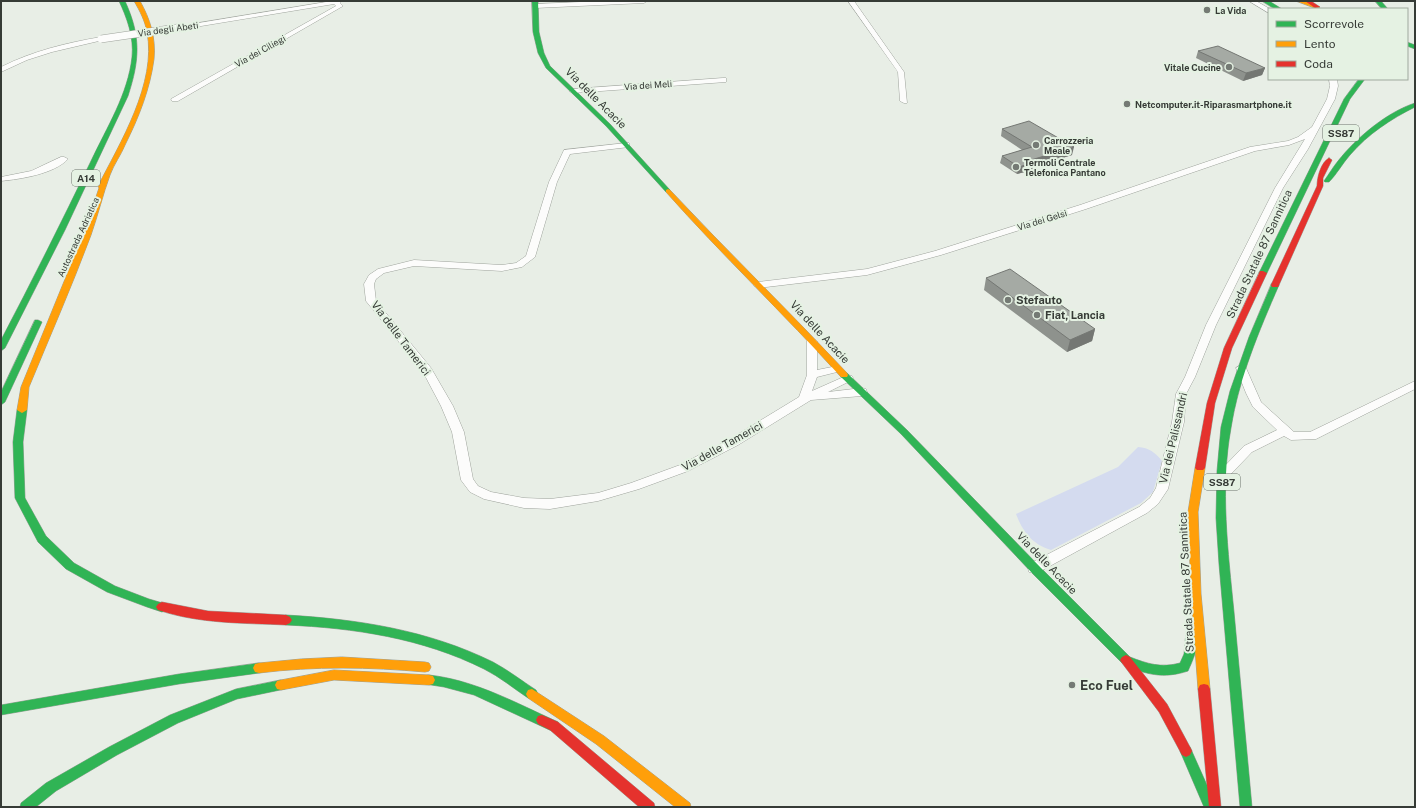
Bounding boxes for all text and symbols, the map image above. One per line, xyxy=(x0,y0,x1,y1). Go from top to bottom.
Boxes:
marker: La Vida xyxy=(1202,5,1212,15)
place label: La Vida xyxy=(1215,5,1246,16)
legend xyxy=(1268,8,1408,80)
text: Scorrevole xyxy=(1304,17,1364,31)
street label: Via degli Abeti xyxy=(137,19,199,39)
street label: Via dei Ciliegi xyxy=(233,32,287,70)
text: Lento xyxy=(1304,37,1336,51)
text: Coda xyxy=(1304,57,1333,71)
place label: Vitale Cucine xyxy=(1164,62,1221,73)
marker: Vitale Cucine xyxy=(1224,62,1234,72)
street label: Via delle Acacie xyxy=(563,65,629,131)
street label: Via dei Meli xyxy=(624,78,672,92)
marker: Netcomputer.it-Riparasmartphone.it xyxy=(1122,99,1132,109)
place label: Netcomputer.it-Riparasmartphone.it xyxy=(1135,99,1292,110)
road number: SS87 xyxy=(1323,125,1359,141)
place label: Carrozzeria Meale xyxy=(1044,135,1093,156)
marker: Carrozzeria Meale xyxy=(1031,140,1041,150)
place label: Termoli Centrale Telefonica Pantano xyxy=(1024,157,1106,178)
marker: Termoli Centrale Telefonica Pantano xyxy=(1011,162,1021,172)
road number: A14 xyxy=(72,170,100,186)
street label: Strada Statale 87 Sannitica xyxy=(1224,188,1294,320)
street label: Autostrada Adriatica xyxy=(55,195,101,279)
street label: Via dei Gelsi xyxy=(1016,207,1068,233)
place label: Stefauto xyxy=(1016,294,1062,306)
marker: Stefauto xyxy=(1003,295,1013,305)
street label: Via delle Tamerici xyxy=(369,298,433,378)
street label: Via delle Acacie xyxy=(788,298,852,366)
place label: Fiat, Lancia xyxy=(1045,309,1105,321)
marker: Fiat, Lancia xyxy=(1032,310,1042,320)
street label: Via dei Palissandri xyxy=(1157,391,1189,485)
street label: Via delle Tamerici xyxy=(680,419,764,473)
road number: SS87 xyxy=(1204,474,1240,490)
street label: Strada Statale 87 Sannitica xyxy=(1176,512,1196,652)
street label: Via delle Acacie xyxy=(1015,530,1079,596)
place label: Eco Fuel xyxy=(1080,678,1133,693)
marker: Eco Fuel xyxy=(1067,680,1077,690)

